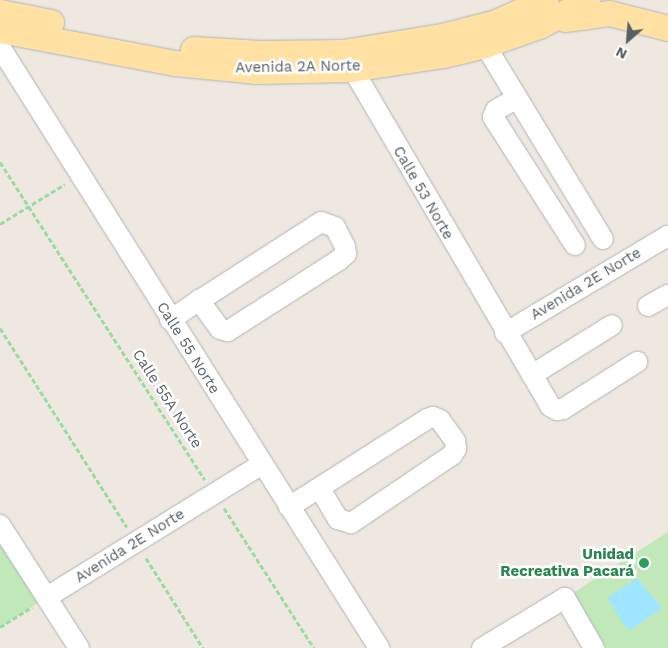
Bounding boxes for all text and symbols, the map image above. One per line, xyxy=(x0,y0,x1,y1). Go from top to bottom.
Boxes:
north arrow xyxy=(603,15,653,65)
text: N xyxy=(613,44,629,63)
street label: Avenida 2A Norte xyxy=(235,57,361,77)
street label: Calle 53 Norte xyxy=(389,143,457,243)
street label: Avenida 2E Norte xyxy=(527,244,645,324)
street label: Calle 55 Norte xyxy=(153,299,223,397)
street label: Calle 55A Norte xyxy=(128,346,206,452)
street label: Avenida 2E Norte xyxy=(72,505,188,587)
place label: Unidad Recreativa Pacará xyxy=(500,545,634,580)
marker: Unidad Recreativa Pacará xyxy=(638,557,650,569)

